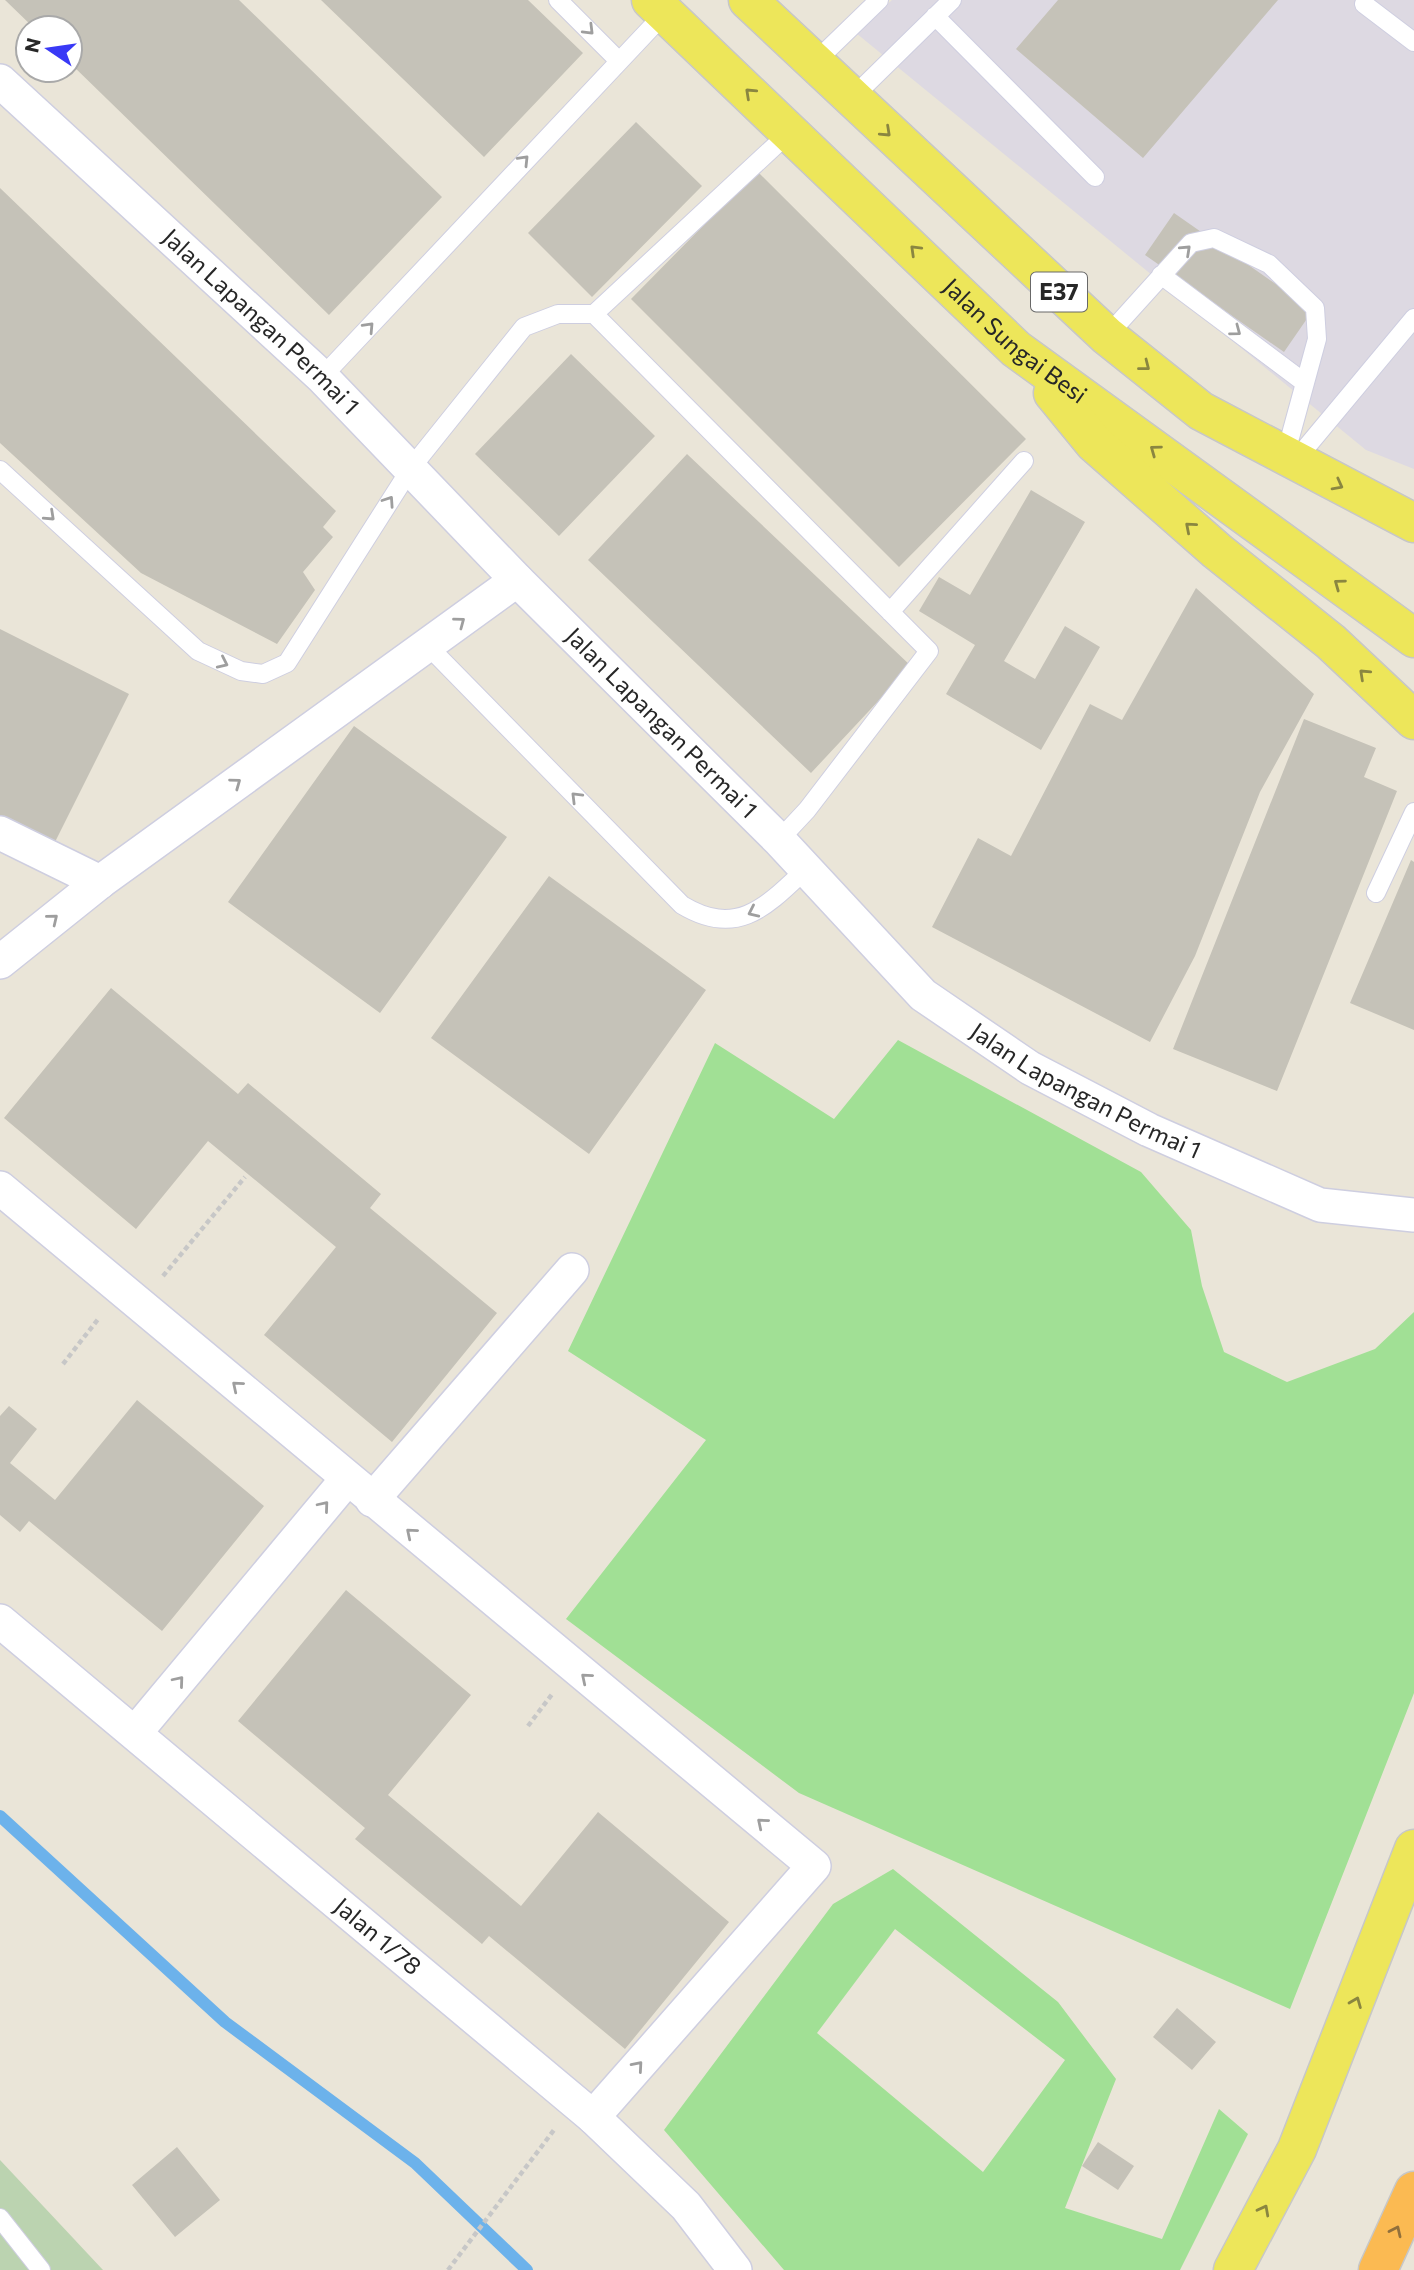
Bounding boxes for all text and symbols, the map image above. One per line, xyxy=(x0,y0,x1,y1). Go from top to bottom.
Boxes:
north arrow xyxy=(14,14,84,84)
one-way arrow xyxy=(580,22,593,35)
text: N xyxy=(19,36,45,55)
one-way arrow xyxy=(745,89,758,101)
one-way arrow xyxy=(878,123,891,136)
one-way arrow xyxy=(515,156,528,169)
street label: Jalan Lapangan Permai 1 xyxy=(157,222,366,420)
one-way arrow xyxy=(910,245,923,258)
one-way arrow xyxy=(1178,246,1191,258)
street label: Jalan Sungai Besi xyxy=(938,271,1093,409)
road number: E37 xyxy=(1031,272,1087,312)
one-way arrow xyxy=(360,322,373,335)
one-way arrow xyxy=(1228,323,1240,335)
one-way arrow xyxy=(1138,358,1150,371)
one-way arrow xyxy=(1150,445,1163,458)
one-way arrow xyxy=(1331,477,1344,490)
one-way arrow xyxy=(381,496,394,509)
one-way arrow xyxy=(42,508,55,520)
one-way arrow xyxy=(1185,523,1198,535)
one-way arrow xyxy=(1334,579,1347,592)
one-way arrow xyxy=(453,618,465,630)
street label: Jalan Lapangan Permai 1 xyxy=(560,621,764,823)
one-way arrow xyxy=(216,654,228,668)
one-way arrow xyxy=(1359,669,1372,682)
one-way arrow xyxy=(228,779,241,792)
one-way arrow xyxy=(571,792,584,805)
one-way arrow xyxy=(748,904,760,918)
one-way arrow xyxy=(45,915,58,927)
street label: Jalan Lapangan Permai 1 xyxy=(965,1016,1206,1164)
one-way arrow xyxy=(232,1382,244,1395)
one-way arrow xyxy=(316,1501,329,1514)
one-way arrow xyxy=(406,1529,419,1541)
one-way arrow xyxy=(581,1674,594,1686)
one-way arrow xyxy=(171,1676,183,1689)
one-way arrow xyxy=(757,1819,770,1831)
street label: Jalan 1/78 xyxy=(329,1891,428,1980)
one-way arrow xyxy=(1348,1996,1362,2008)
one-way arrow xyxy=(630,2061,642,2074)
one-way arrow xyxy=(1256,2204,1270,2217)
one-way arrow xyxy=(1388,2225,1402,2238)

